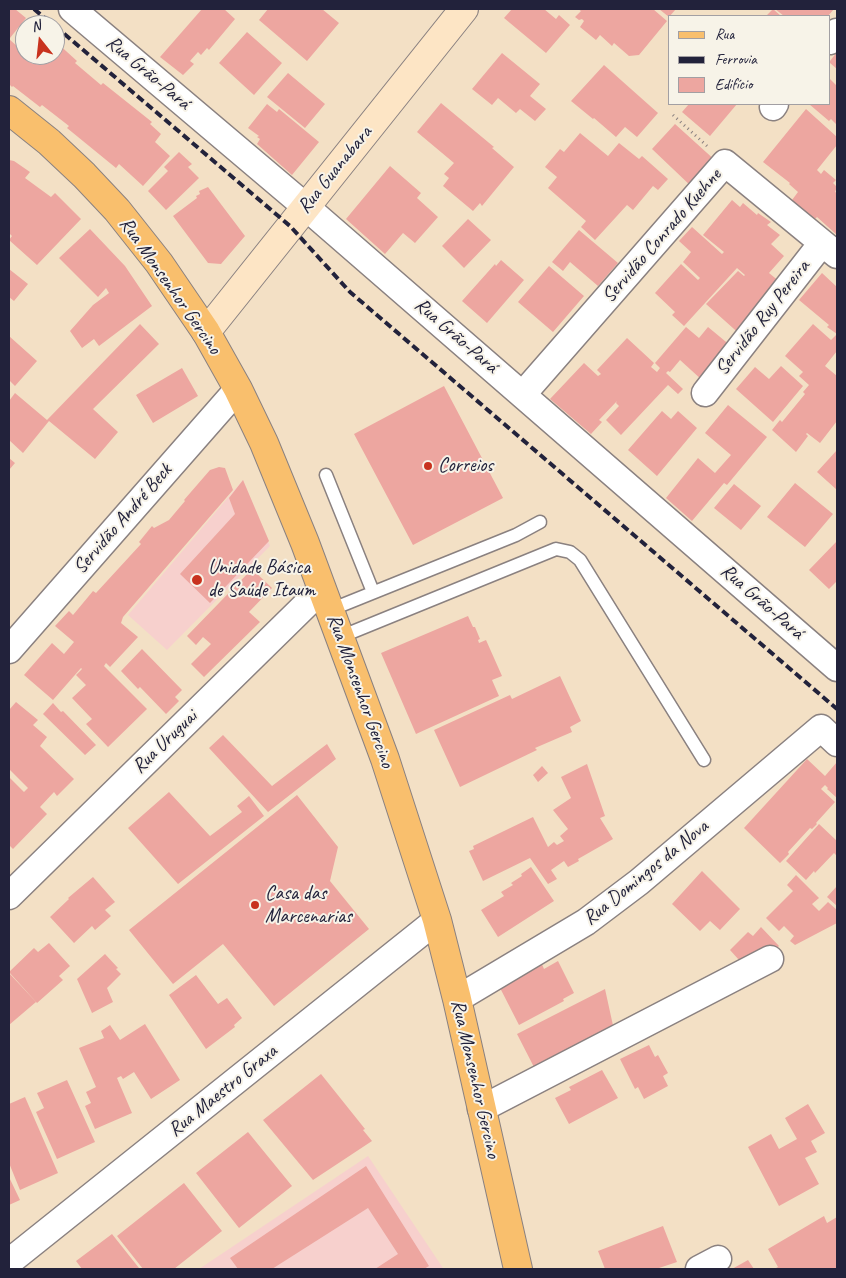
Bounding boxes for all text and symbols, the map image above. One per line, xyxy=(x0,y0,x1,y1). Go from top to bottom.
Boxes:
north arrow xyxy=(15,15,65,65)
legend xyxy=(668,15,831,105)
text: N xyxy=(29,17,43,35)
text: Rua xyxy=(715,25,734,44)
street label: Rua Grão-Pará xyxy=(101,31,195,115)
text: Ferrovia xyxy=(715,50,757,69)
text: Edifício xyxy=(715,75,752,94)
street label: Rua Guanabara xyxy=(293,121,377,219)
street label: Servidão Conrado Kuehne xyxy=(597,164,727,308)
street label: Rua Monsenhor Gercino xyxy=(114,213,226,359)
street label: Servidão Ruy Pereira xyxy=(710,256,816,380)
street label: Rua Grão-Pará xyxy=(409,293,503,379)
place label: Correios xyxy=(438,454,493,478)
street label: Servidão André Beck xyxy=(69,459,177,579)
marker: Correios xyxy=(422,460,434,472)
place label: Unidade Básica de Saúde Itaum xyxy=(208,556,315,603)
street label: Rua Grão-Pará xyxy=(715,559,809,645)
marker: Unidade Básica de Saúde Itaum xyxy=(190,573,204,587)
street label: Rua Monsenhor Gercino xyxy=(321,611,399,771)
street label: Rua Uruguai xyxy=(127,705,203,779)
street label: Rua Domingos da Nova xyxy=(579,815,713,931)
place label: Casa das Marcenarias xyxy=(265,882,352,929)
marker: Casa das Marcenarias xyxy=(249,899,261,911)
street label: Rua Monsenhor Gercino xyxy=(445,997,505,1161)
street label: Rua Maestro Graxa xyxy=(164,1040,282,1142)

